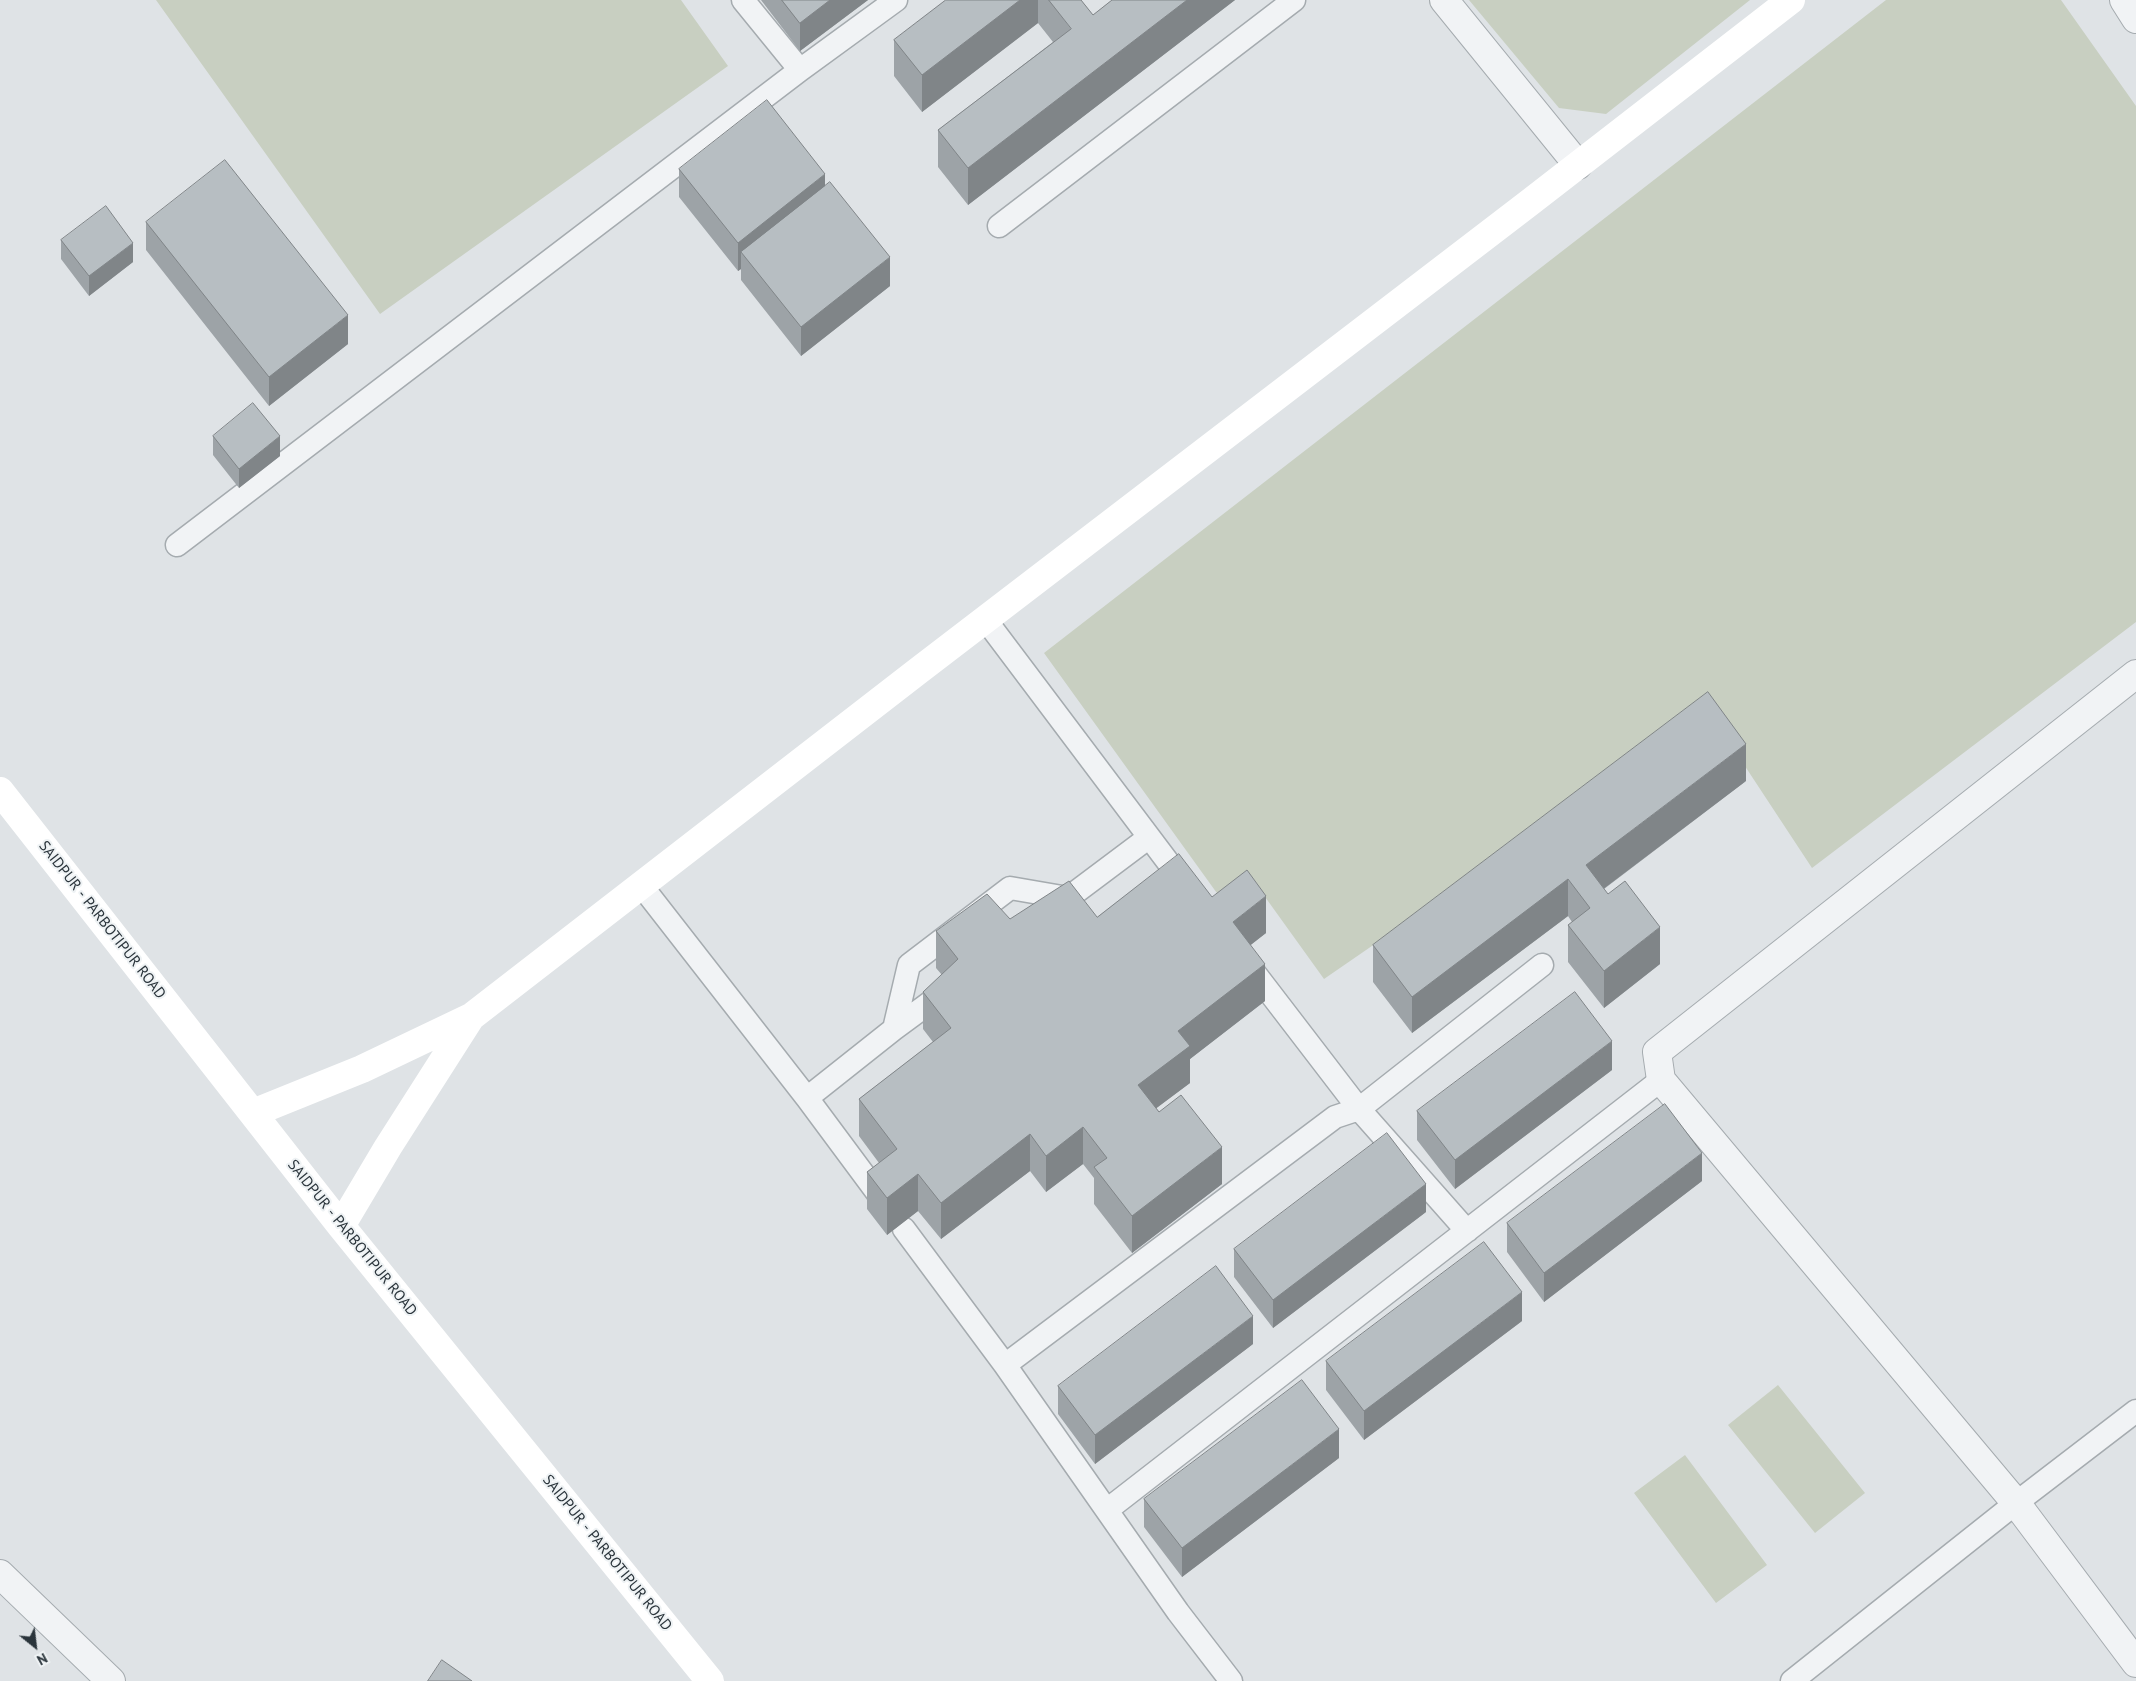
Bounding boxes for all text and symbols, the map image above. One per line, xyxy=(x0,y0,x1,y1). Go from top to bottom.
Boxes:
street label: SAIDPUR - PARBOTIPUR ROAD xyxy=(35,837,169,1003)
street label: SAIDPUR - PARBOTIPUR ROAD xyxy=(284,1156,420,1320)
street label: SAIDPUR - PARBOTIPUR ROAD xyxy=(539,1471,675,1635)
north arrow xyxy=(10,1621,60,1671)
text: N xyxy=(34,1649,51,1669)

